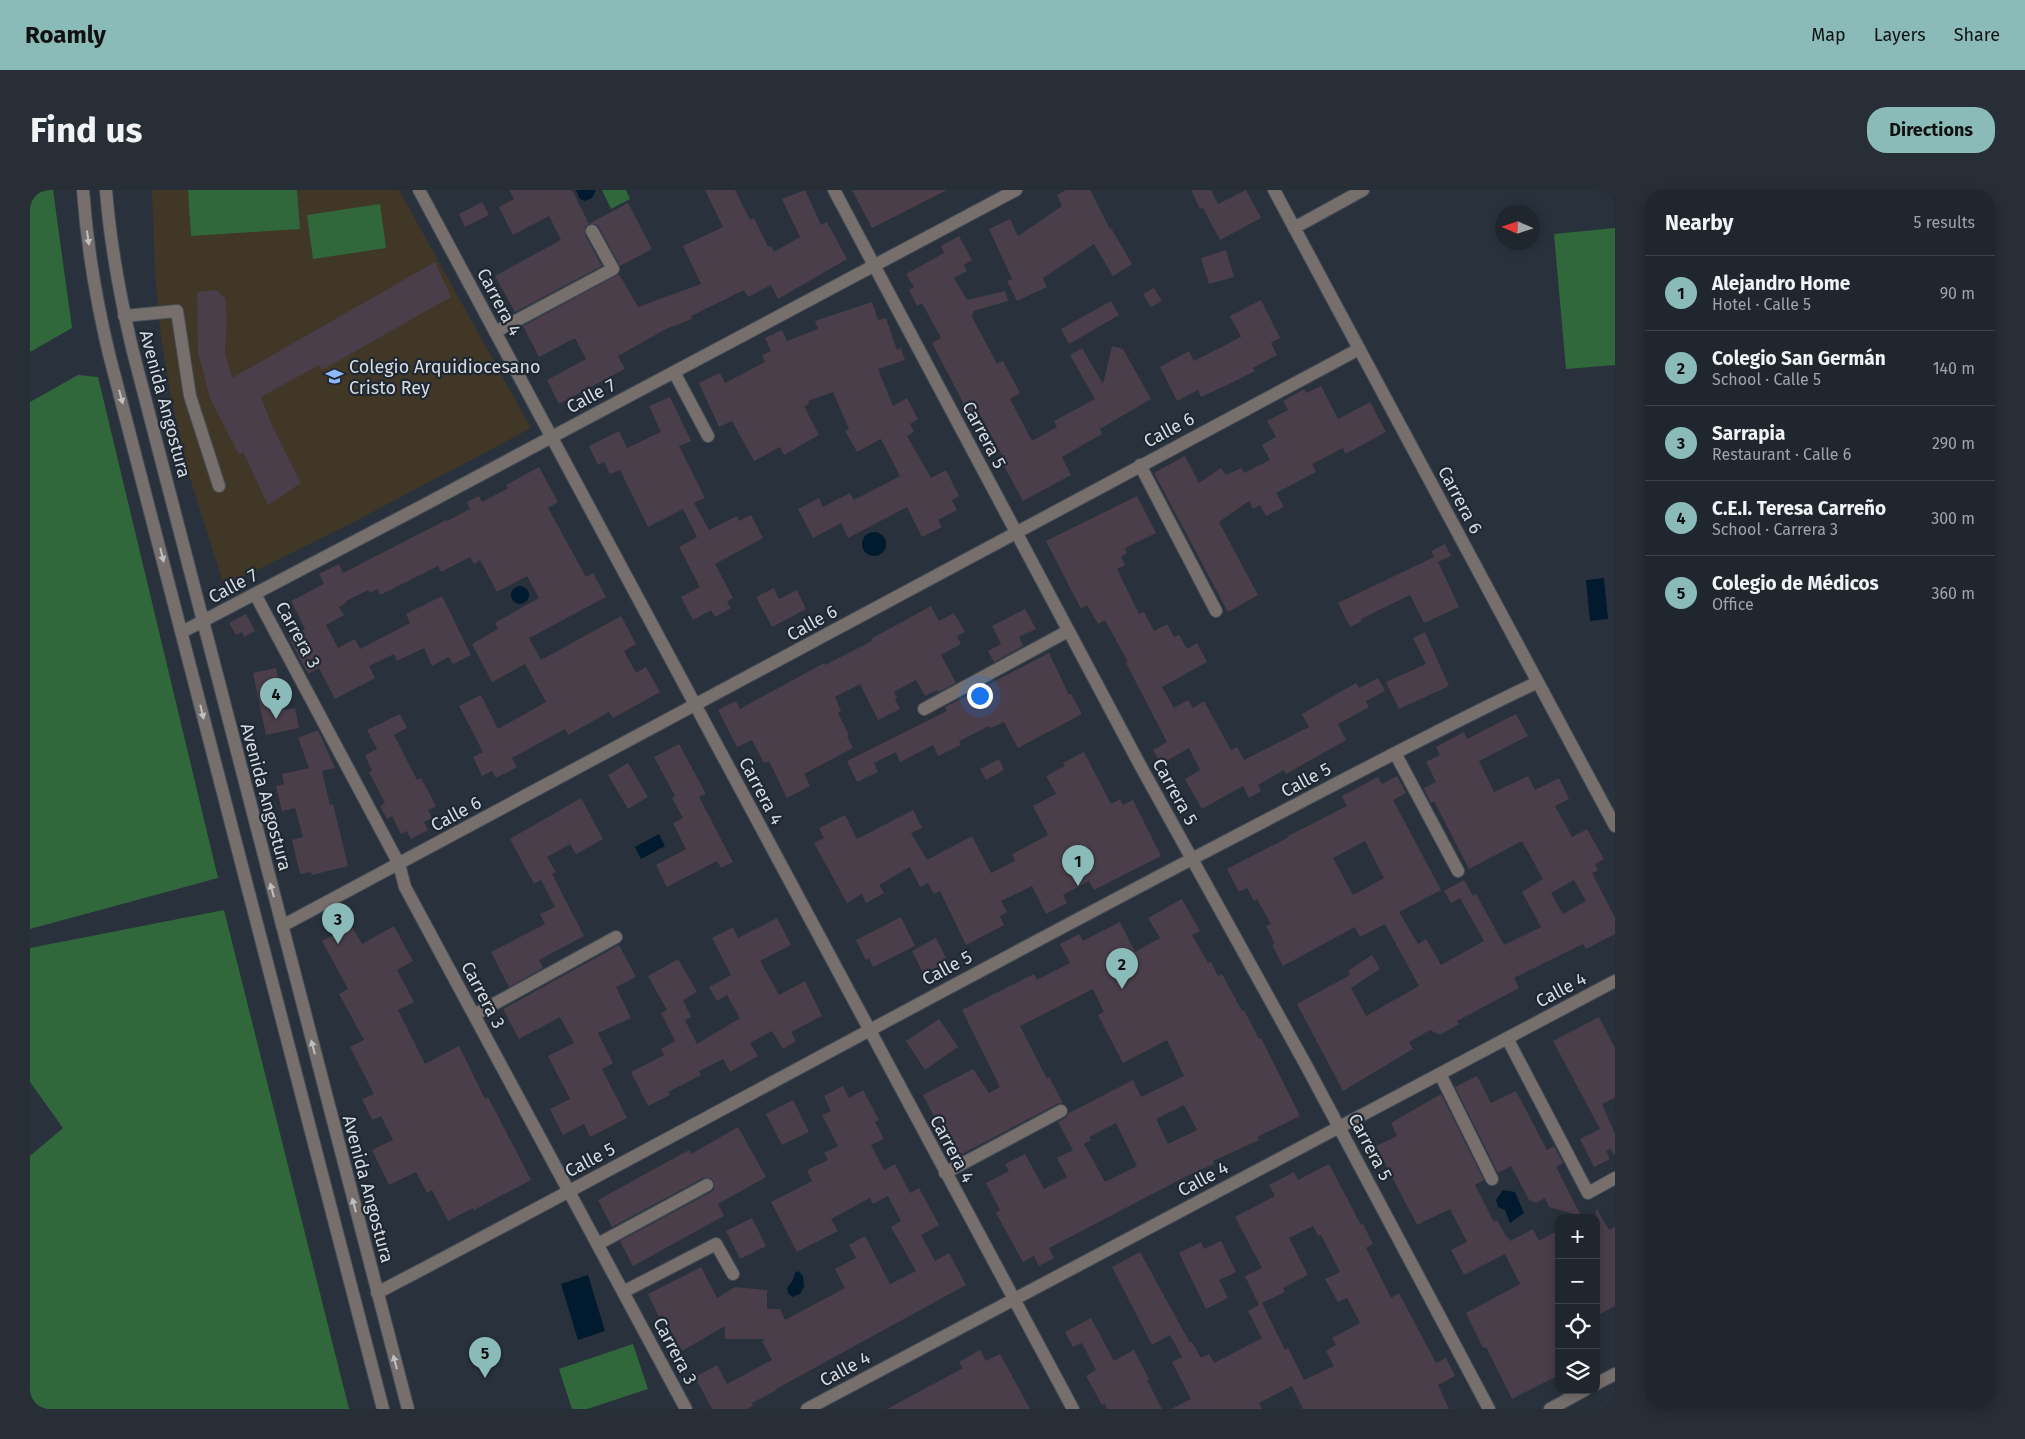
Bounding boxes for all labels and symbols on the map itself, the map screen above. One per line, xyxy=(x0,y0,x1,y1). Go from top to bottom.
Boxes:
north arrow xyxy=(1495,205,1540,250)
one-way arrow xyxy=(84,231,92,247)
street label: Carrera 4 xyxy=(472,264,526,340)
street label: Avenida Angostura xyxy=(135,328,195,480)
place label: Colegio Arquidiocesano Cristo Rey xyxy=(349,356,540,399)
school or university icon: Colegio Arquidiocesano Cristo Rey xyxy=(325,367,345,387)
street label: Calle 7 xyxy=(563,374,619,418)
one-way arrow xyxy=(117,390,125,405)
street label: Carrera 5 xyxy=(957,398,1011,472)
street label: Calle 6 xyxy=(1140,408,1198,452)
street label: Carrera 6 xyxy=(1433,462,1487,538)
one-way arrow xyxy=(158,547,166,562)
street label: Calle 7 xyxy=(205,564,261,608)
street label: Carrera 3 xyxy=(271,598,325,672)
street label: Calle 6 xyxy=(783,600,841,646)
pin: 4 xyxy=(260,678,292,719)
your location xyxy=(967,683,993,709)
one-way arrow xyxy=(198,705,206,720)
street label: Avenida Angostura xyxy=(236,721,296,873)
street label: Carrera 4 xyxy=(734,753,788,829)
street label: Carrera 5 xyxy=(1148,755,1202,829)
street label: Calle 5 xyxy=(1277,758,1335,802)
street label: Calle 6 xyxy=(427,792,485,836)
pin: 1 xyxy=(1062,845,1094,886)
one-way arrow xyxy=(268,883,276,898)
pin: 3 xyxy=(322,903,354,944)
street label: Calle 5 xyxy=(918,946,976,990)
pin: 2 xyxy=(1106,948,1138,989)
street label: Carrera 3 xyxy=(456,958,510,1032)
street label: Calle 4 xyxy=(1532,967,1590,1012)
one-way arrow xyxy=(309,1040,317,1055)
street label: Carrera 5 xyxy=(1343,1110,1397,1184)
street label: Carrera 4 xyxy=(925,1111,979,1187)
street label: Avenida Angostura xyxy=(338,1113,398,1265)
street label: Calle 5 xyxy=(561,1138,619,1182)
street label: Calle 4 xyxy=(1174,1156,1232,1201)
one-way arrow xyxy=(350,1197,358,1212)
street label: Carrera 3 xyxy=(648,1314,702,1388)
pin: 5 xyxy=(469,1337,501,1378)
street label: Calle 4 xyxy=(816,1346,874,1391)
one-way arrow xyxy=(391,1354,399,1369)

